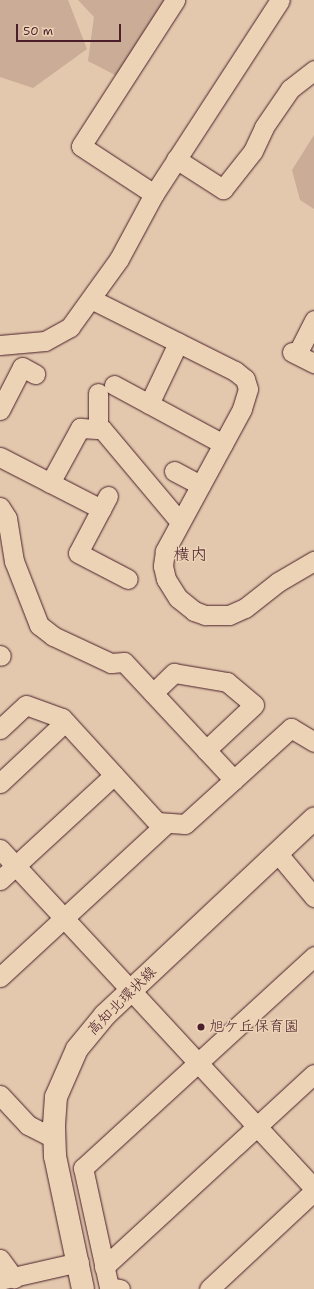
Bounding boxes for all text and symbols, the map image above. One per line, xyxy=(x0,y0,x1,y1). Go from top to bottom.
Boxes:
scale bar xyxy=(18,16,123,42)
text: 50 m xyxy=(23,23,53,39)
district label: 横内 xyxy=(173,545,207,565)
street label: 高知北環状線 xyxy=(84,963,160,1039)
place label: 旭ケ丘保育園 xyxy=(209,1018,299,1036)
marker: 旭ケ丘保育園 xyxy=(196,1022,206,1032)

